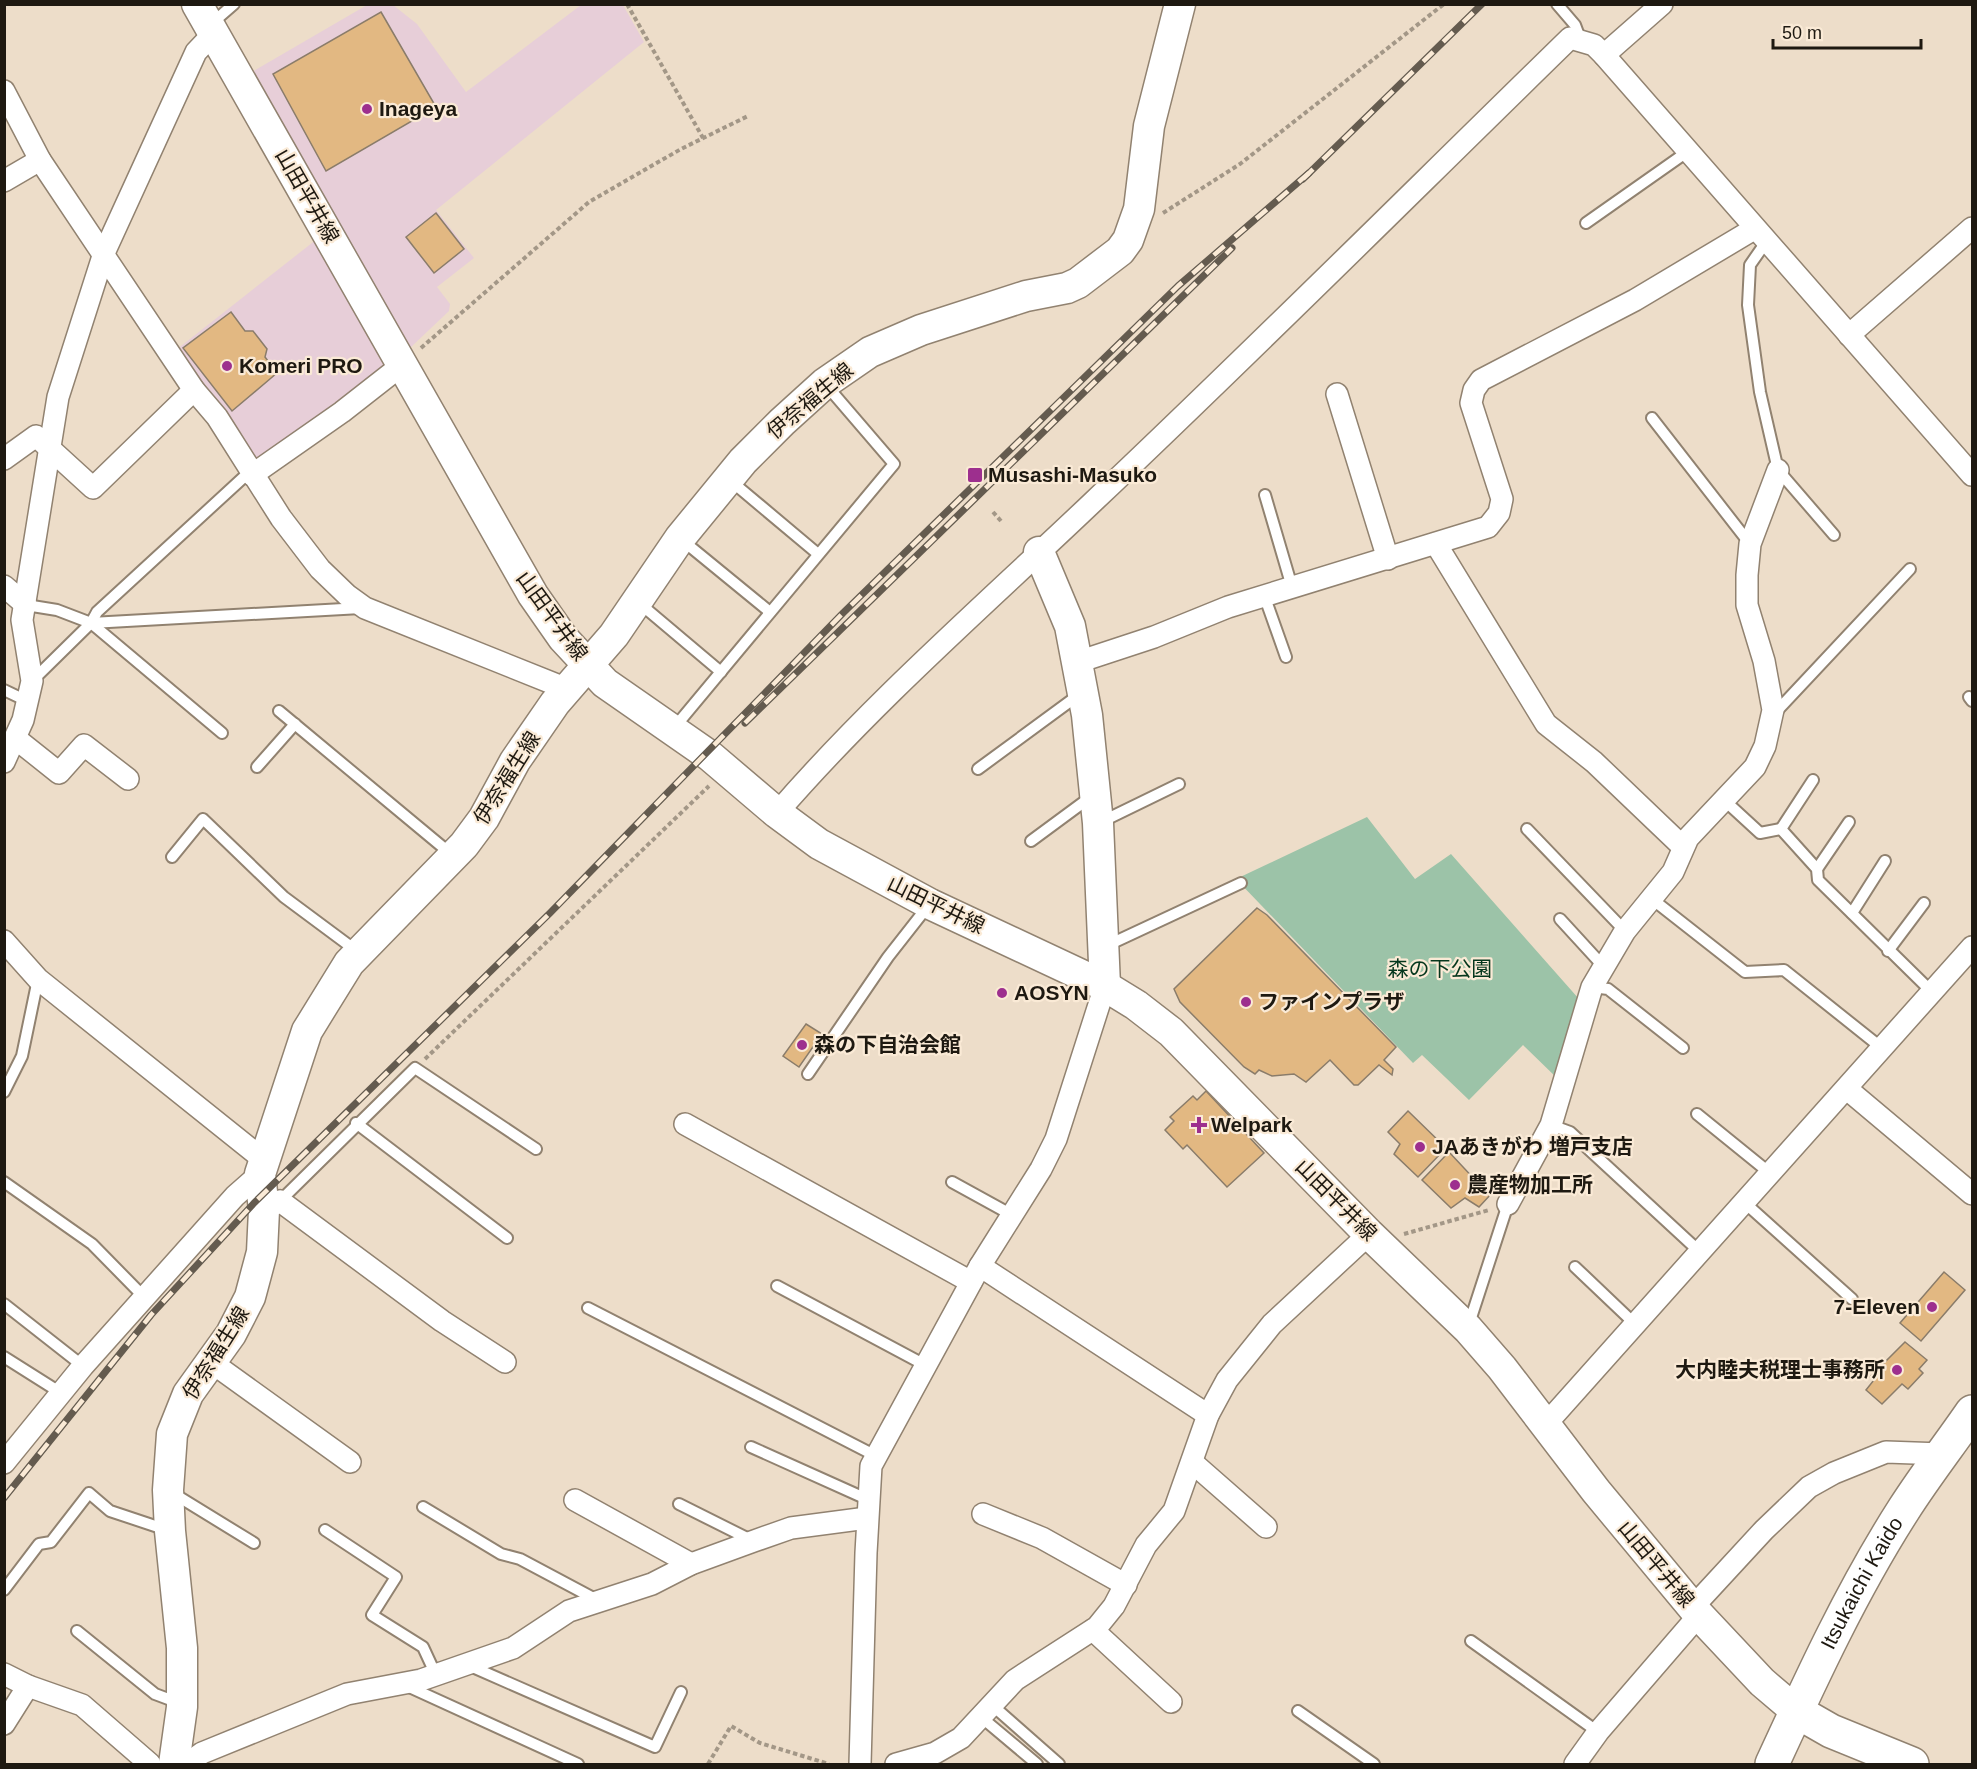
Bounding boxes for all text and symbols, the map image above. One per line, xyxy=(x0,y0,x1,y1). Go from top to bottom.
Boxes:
scale bar xyxy=(1773,12,1922,50)
text: 50 m xyxy=(1782,23,1822,43)
place label: Inageya xyxy=(379,97,458,120)
marker: Inageya xyxy=(360,102,374,116)
street label: 山田平井線 xyxy=(271,145,344,247)
place label: Komeri PRO xyxy=(239,354,363,377)
street label: 伊奈福生線 xyxy=(762,358,857,443)
marker: Komeri PRO xyxy=(220,359,234,373)
place label: Musashi-Masuko xyxy=(988,463,1157,486)
marker: Musashi-Masuko xyxy=(966,466,984,484)
street label: 山田平井線 xyxy=(512,566,593,665)
street label: 伊奈福生線 xyxy=(469,727,544,828)
street label: 山田平井線 xyxy=(884,871,988,938)
park label: 森の下公園 xyxy=(1388,957,1493,980)
place label: AOSYN xyxy=(1014,981,1089,1004)
marker: AOSYN xyxy=(995,986,1009,1000)
place label: ファインプラザ xyxy=(1258,990,1404,1013)
marker: ファインプラザ xyxy=(1239,995,1253,1009)
place label: 森の下自治会館 xyxy=(814,1033,961,1056)
marker: 森の下自治会館 xyxy=(795,1038,809,1052)
place label: Welpark xyxy=(1211,1113,1293,1136)
marker: Welpark xyxy=(1192,1118,1206,1132)
place label: JAあきがわ 増戸支店 xyxy=(1432,1135,1633,1158)
marker: JAあきがわ 増戸支店 xyxy=(1413,1140,1427,1154)
street label: 山田平井線 xyxy=(1291,1154,1382,1245)
place label: 農産物加工所 xyxy=(1467,1173,1593,1196)
marker: 農産物加工所 xyxy=(1448,1178,1462,1192)
place label: 7-Eleven xyxy=(1834,1295,1920,1318)
marker: 7-Eleven xyxy=(1925,1300,1939,1314)
street label: 伊奈福生線 xyxy=(178,1302,253,1403)
place label: 大内睦夫税理士事務所 xyxy=(1675,1358,1885,1381)
marker: 大内睦夫税理士事務所 xyxy=(1890,1363,1904,1377)
street label: Itsukaichi Kaido xyxy=(1816,1513,1907,1653)
street label: 山田平井線 xyxy=(1614,1516,1699,1611)

